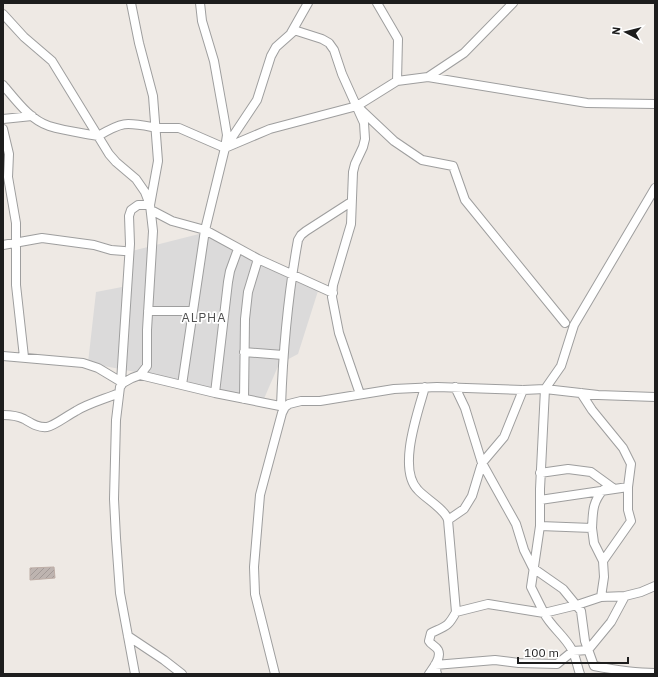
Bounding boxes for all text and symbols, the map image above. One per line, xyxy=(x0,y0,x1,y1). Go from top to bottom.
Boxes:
north arrow xyxy=(606,12,646,52)
text: N xyxy=(609,26,624,36)
district label: ALPHA xyxy=(181,309,227,326)
scale bar xyxy=(518,639,628,665)
text: 100 m xyxy=(524,645,559,660)

